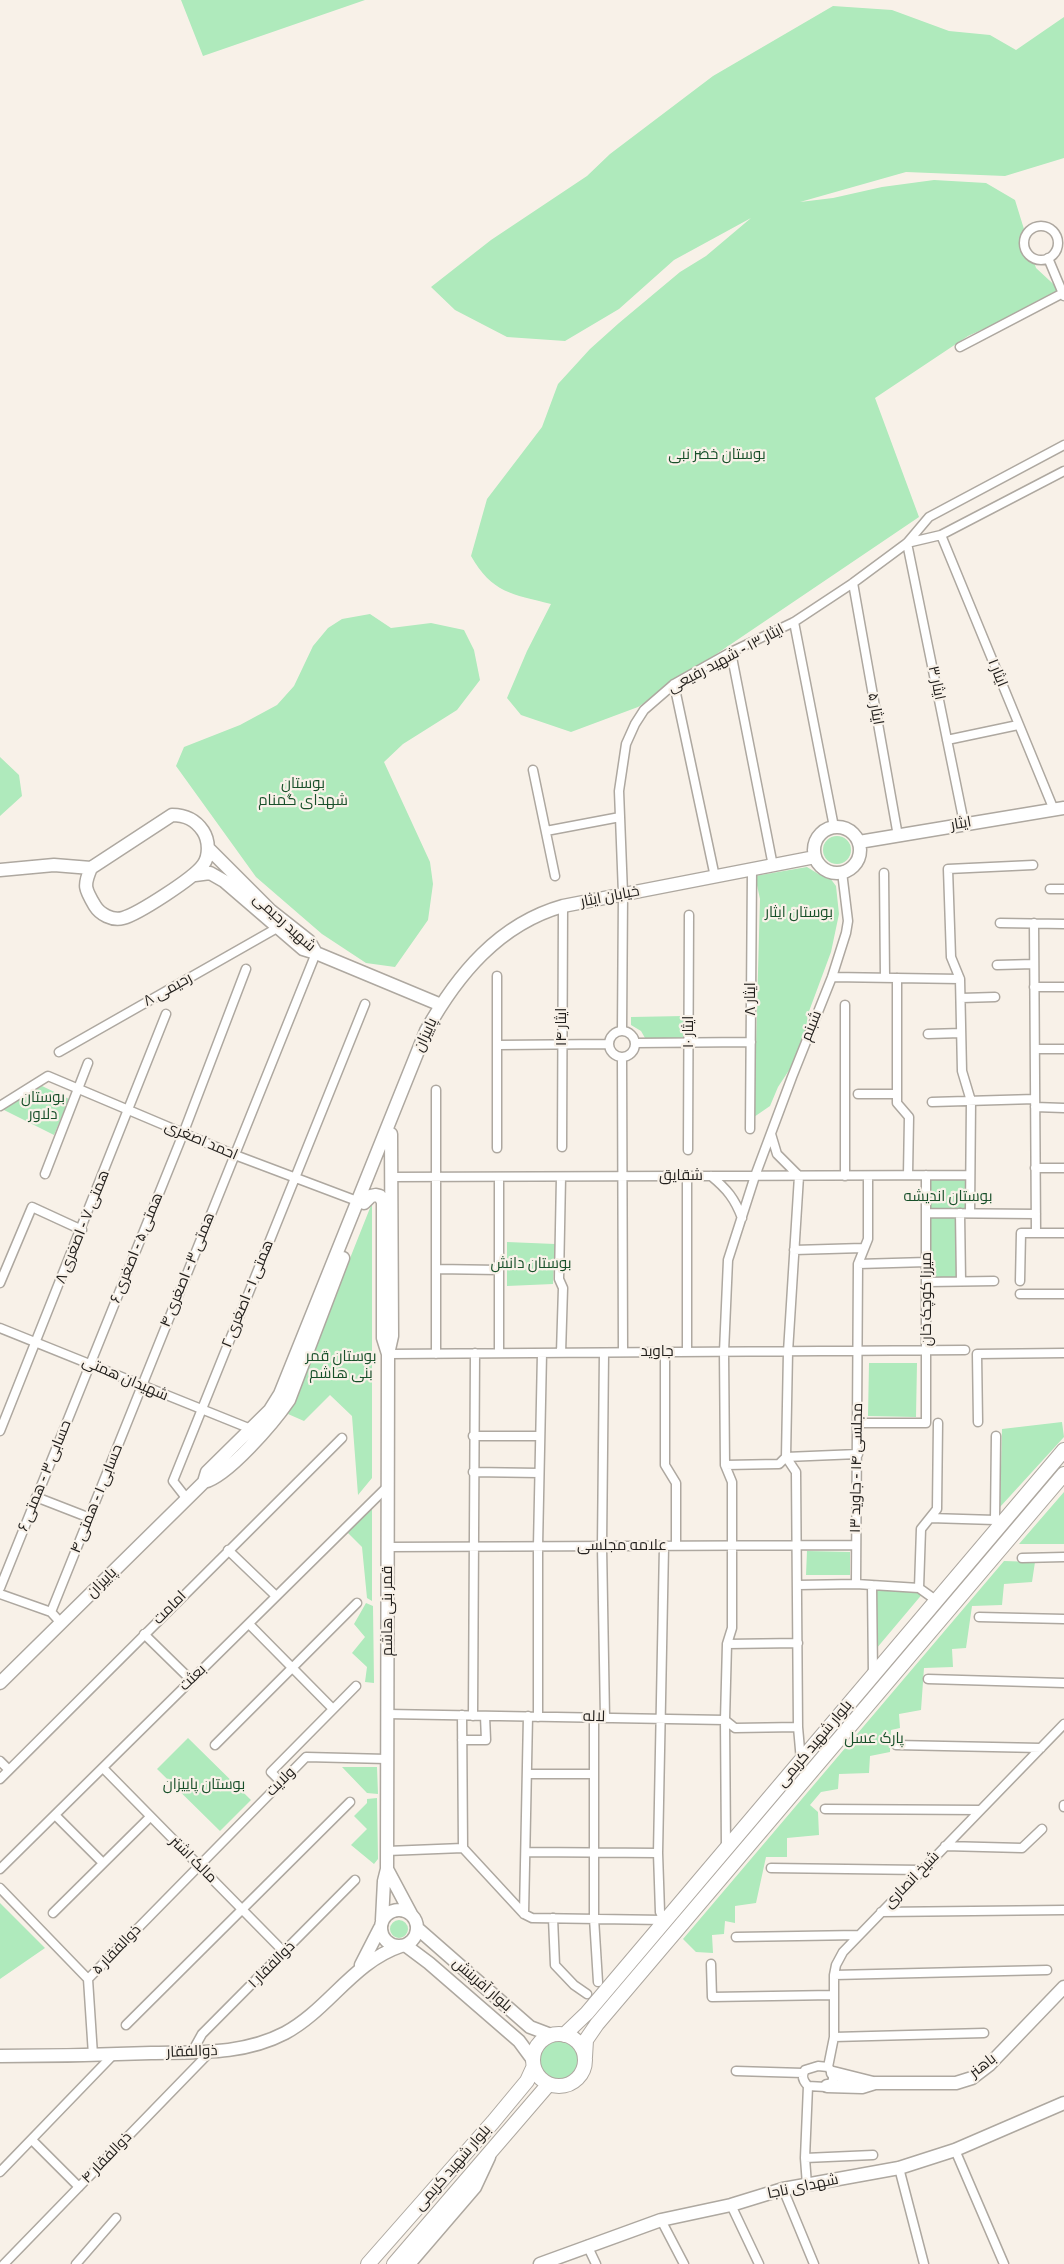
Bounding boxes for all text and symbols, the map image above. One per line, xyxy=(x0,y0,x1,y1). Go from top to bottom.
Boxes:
park label: بوستان خضر نبی xyxy=(668,446,766,464)
street label: ایثار ۱۳ - شهید رفیعی xyxy=(665,621,787,697)
street label: ایثار ۱ xyxy=(983,656,1011,690)
street label: ایثار ۳ xyxy=(924,664,948,702)
street label: ایثار ۵ xyxy=(863,692,887,726)
park label: بوستان شهدای گمنام xyxy=(258,775,348,810)
street label: ایثار xyxy=(949,813,973,835)
street label: خیابان ایثار xyxy=(579,882,641,912)
street label: شهید رحیمی xyxy=(249,890,319,956)
park label: بوستان ایثار xyxy=(765,904,833,922)
street label: رحیمی ۸ xyxy=(141,969,195,1011)
street label: ایثار ۸ xyxy=(742,982,760,1016)
street label: ایثار ۱۴ xyxy=(553,1008,571,1046)
street label: شبنم xyxy=(798,1008,826,1044)
street label: پاییزان xyxy=(410,1015,442,1055)
street label: ایثار ۱۰ xyxy=(680,1016,698,1048)
park label: بوستان دلاور xyxy=(21,1089,65,1124)
street label: احمد اصغری xyxy=(162,1118,240,1164)
street label: شقایق xyxy=(659,1167,703,1185)
street label: همتی ۷ - اصغری ۸ xyxy=(52,1168,114,1286)
park label: بوستان اندیشه xyxy=(904,1188,992,1206)
street label: همتی ۵ - اصغری ۶ xyxy=(107,1190,167,1306)
street label: همتی ۳ - اصغری ۴ xyxy=(157,1210,219,1330)
street label: همتی ۱ - اصغری ۲ xyxy=(218,1238,278,1350)
street label: میرزا کوچک خان xyxy=(918,1252,936,1346)
park label: بوستان دانش xyxy=(490,1255,572,1273)
street label: جاوید xyxy=(641,1343,673,1361)
park label: بوستان قمر بنی هاشم xyxy=(306,1348,376,1383)
street label: شهیدان همتی xyxy=(79,1353,171,1405)
street label: مجلسی ۱۴ - جاوید ۱۳ xyxy=(847,1403,867,1533)
street label: حسابی ۳ - همتی ۶ xyxy=(14,1418,76,1534)
street label: حسابی ۱ - همتی ۴ xyxy=(67,1442,127,1556)
street label: علامه مجلسی xyxy=(577,1537,667,1555)
street label: پاییزان xyxy=(83,1564,121,1602)
street label: قمر بنی هاشم xyxy=(379,1566,397,1656)
street label: امامت xyxy=(150,1588,190,1628)
street label: بعثت xyxy=(176,1661,210,1695)
street label: بلوار شهید کریمی xyxy=(773,1697,857,1791)
street label: لاله xyxy=(583,1708,605,1726)
park label: پارک عسل xyxy=(844,1730,904,1748)
street label: ولایت xyxy=(263,1764,299,1800)
park label: بوستان پاییزان xyxy=(163,1776,245,1794)
street label: مالک اشتر xyxy=(166,1833,220,1887)
street label: شیخ انصاری xyxy=(880,1848,944,1912)
street label: ذوالفقار ۵ xyxy=(89,1921,145,1979)
street label: ذوالفقار ۱ xyxy=(245,1938,299,1992)
street label: بلوار آفرینش xyxy=(448,1954,516,2016)
street label: ذوالفقار xyxy=(166,2042,218,2062)
street label: باهنر xyxy=(966,2050,1000,2082)
street label: بلوار شهید کریمی xyxy=(411,2121,495,2215)
street label: ذوالفقار ۴ xyxy=(78,2129,136,2187)
street label: شهدای ناجا xyxy=(766,2171,840,2203)

